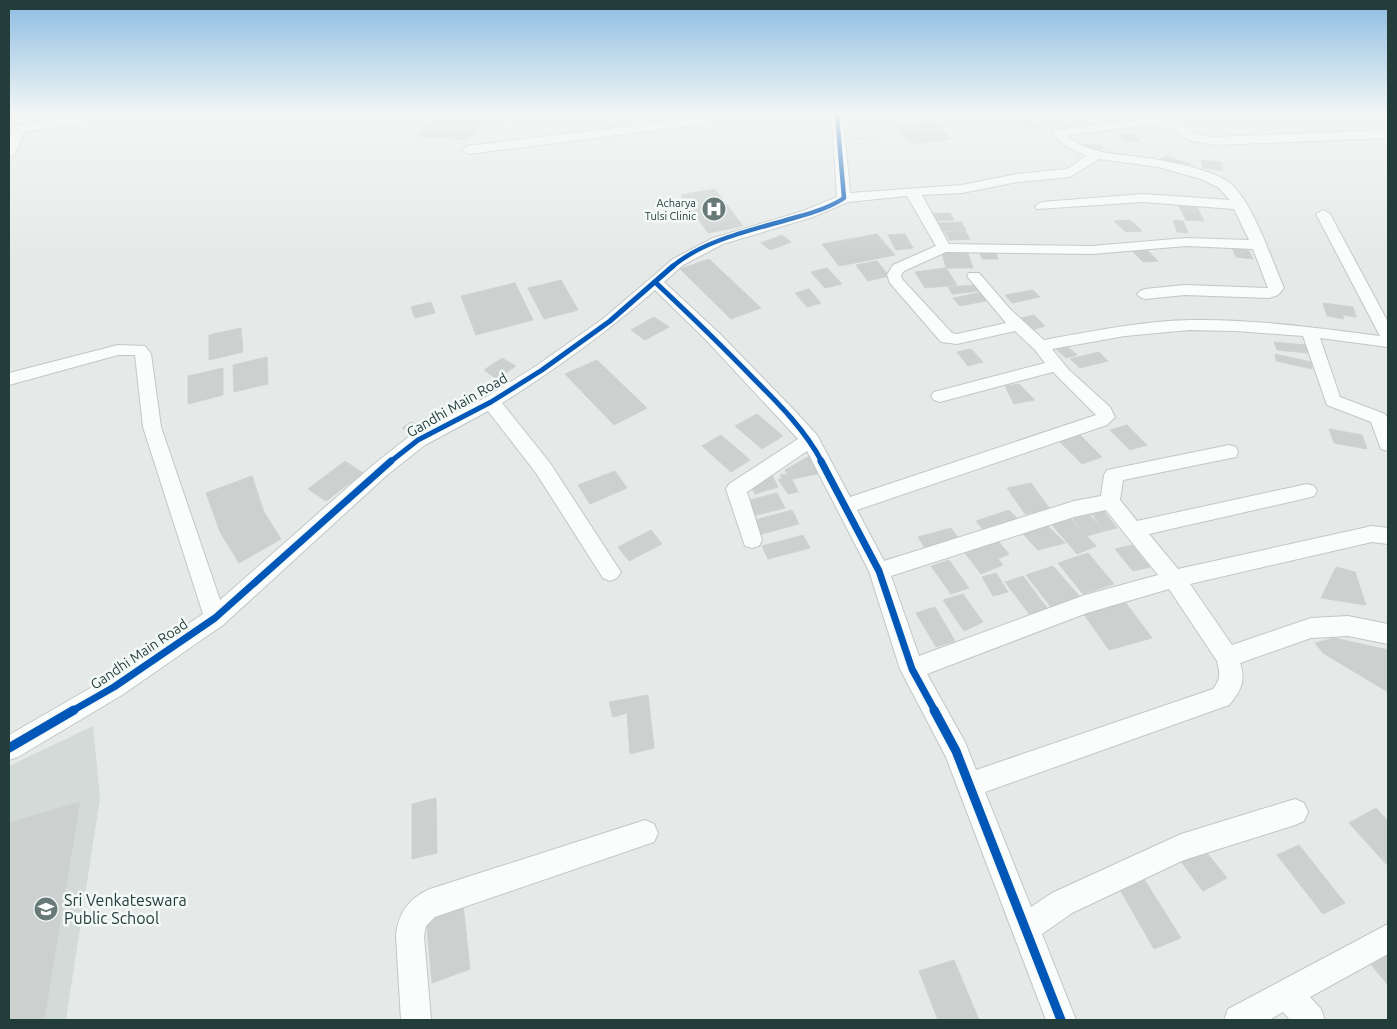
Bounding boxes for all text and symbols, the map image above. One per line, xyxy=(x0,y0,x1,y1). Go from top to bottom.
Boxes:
hospital icon: Acharya Tulsi Clinic xyxy=(701,196,727,222)
place label: Acharya Tulsi Clinic xyxy=(645,197,696,222)
street label: Gandhi Main Road xyxy=(404,370,510,440)
street label: Gandhi Main Road xyxy=(87,616,191,692)
place label: Sri Venkateswara Public School xyxy=(64,891,187,927)
school or university icon: Sri Venkateswara Public School xyxy=(33,896,59,922)

